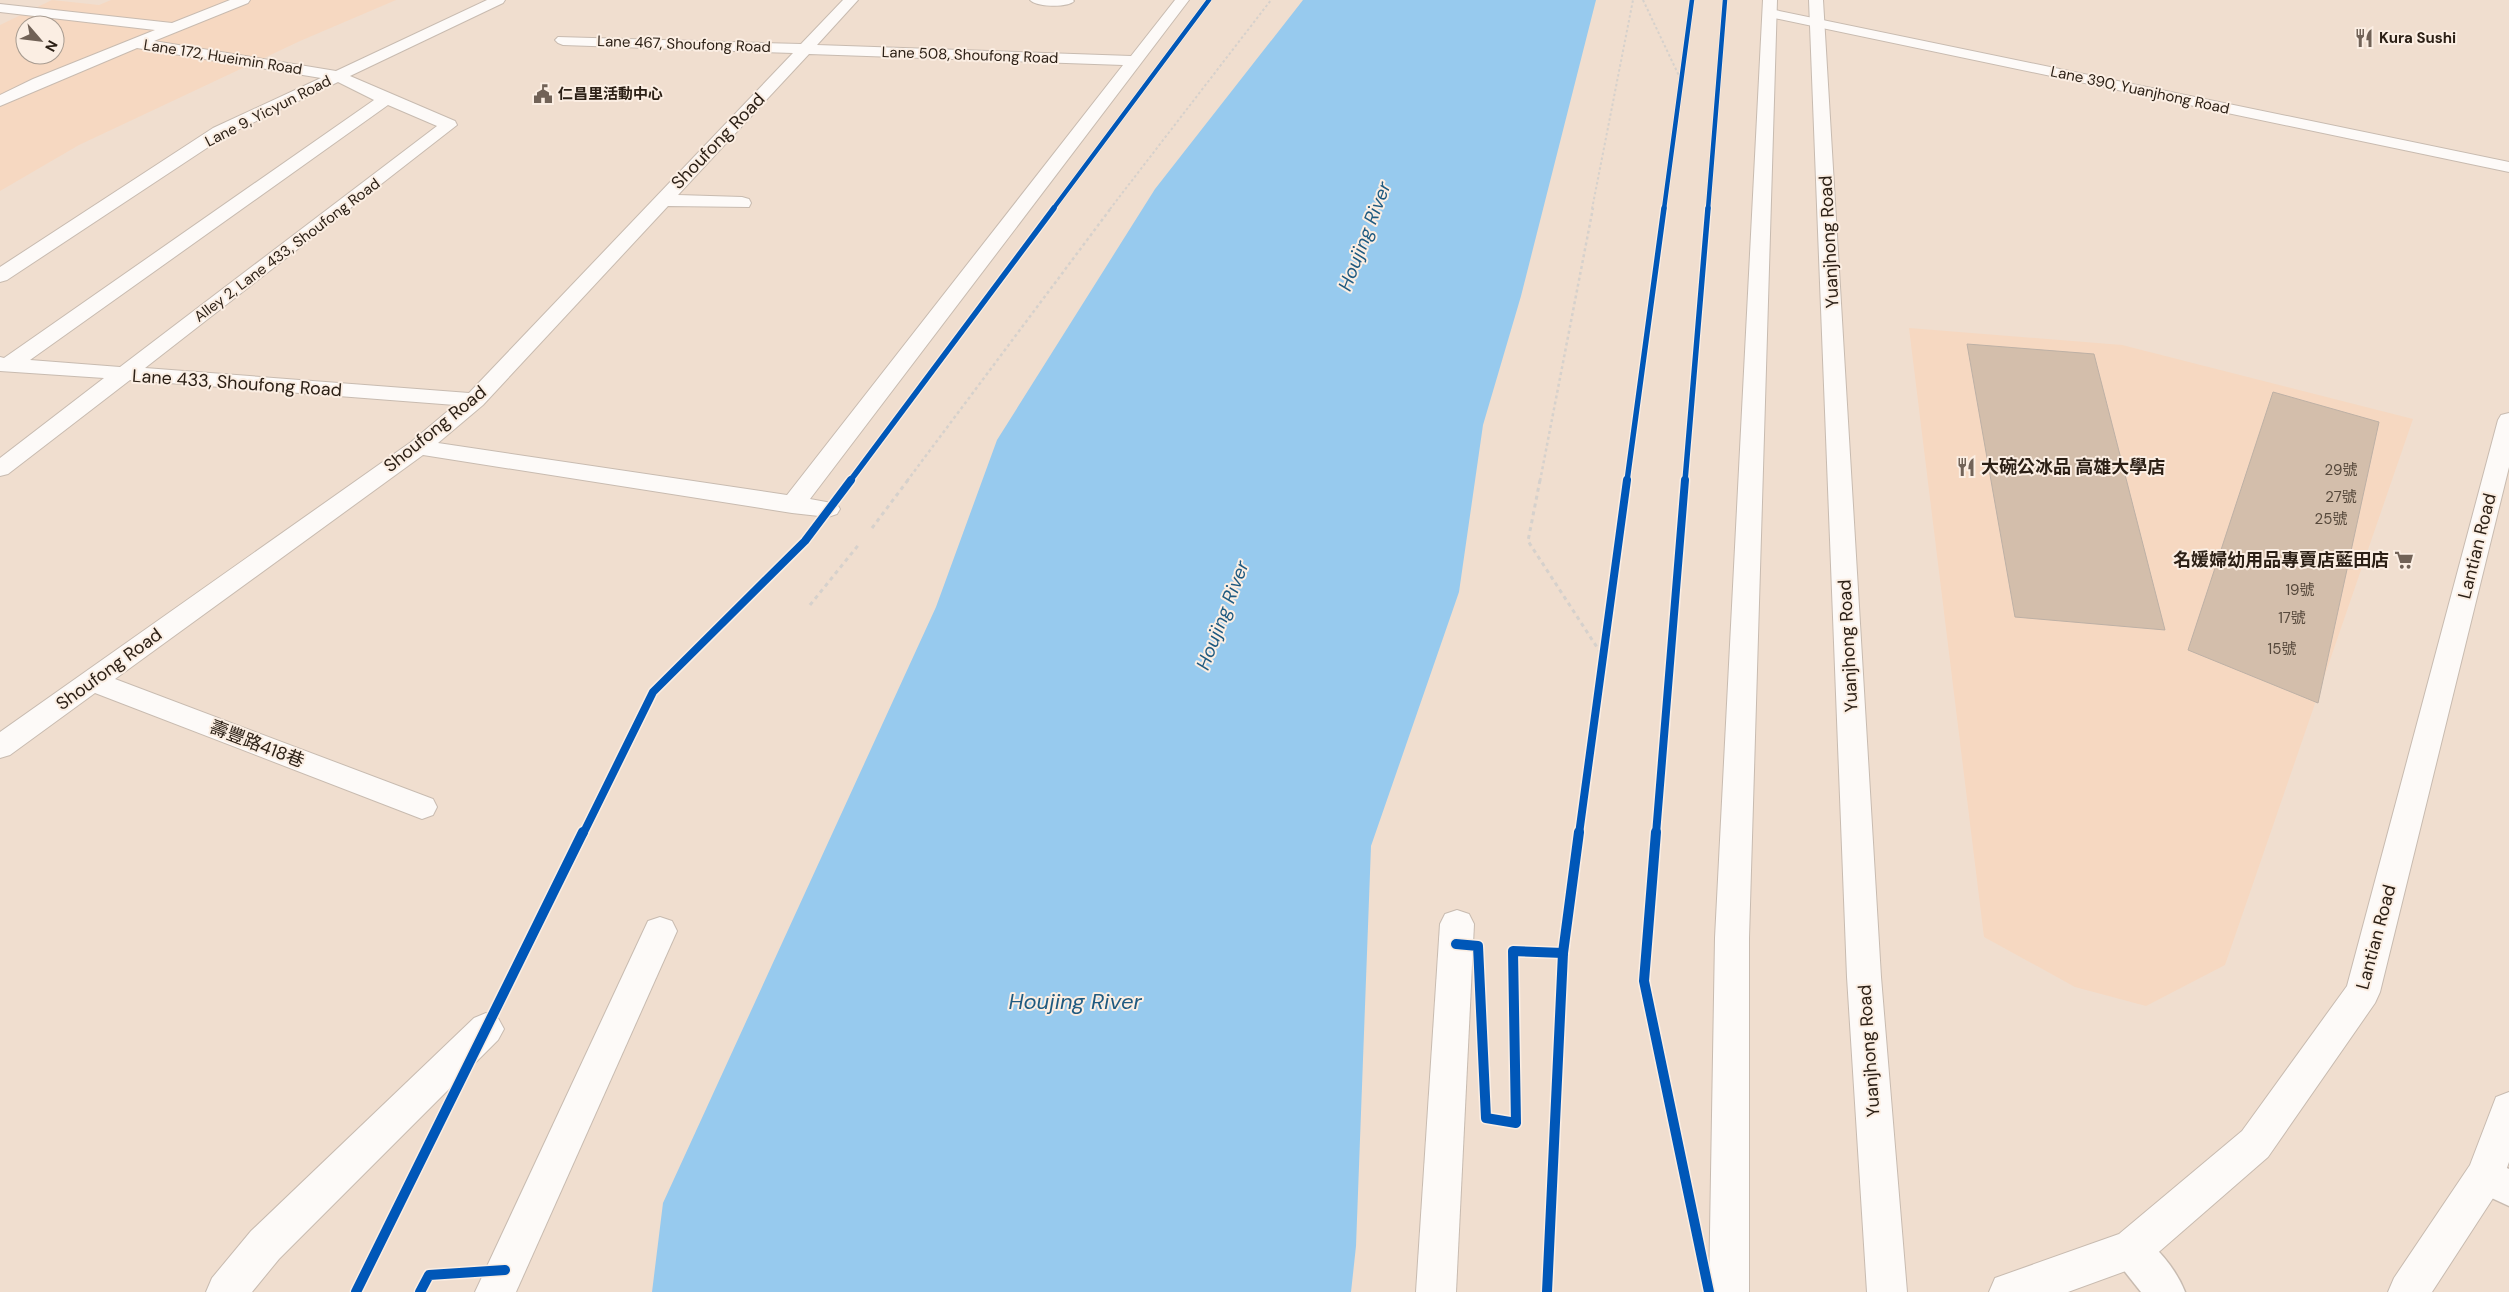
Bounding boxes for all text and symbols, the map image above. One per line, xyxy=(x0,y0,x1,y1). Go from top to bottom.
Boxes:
north arrow xyxy=(15,15,65,65)
restaurant icon: Kura Sushi xyxy=(2353,27,2375,49)
place label: Kura Sushi xyxy=(2379,28,2456,48)
street label: Lane 467, Shoufong Road xyxy=(597,31,771,57)
street label: Lane 172, Hueimin Road xyxy=(142,35,304,79)
text: N xyxy=(41,37,62,55)
street label: Lane 508, Shoufong Road xyxy=(881,42,1059,68)
street label: Lane 390, Yuanjhong Road xyxy=(2049,61,2231,119)
street label: Lane 9, Yicyun Road xyxy=(202,71,334,151)
public building icon: 仁昌里活動中心 xyxy=(532,83,554,105)
place label: 仁昌里活動中心 xyxy=(558,84,663,104)
street label: Shoufong Road xyxy=(666,88,770,194)
street label: Alley 2, Lane 433, Shoufong Road xyxy=(190,173,384,327)
street label: Yuanjhong Road xyxy=(1814,175,1844,309)
water label: Houjing River xyxy=(1332,177,1397,294)
street label: Lane 433, Shoufong Road xyxy=(131,364,343,402)
street label: Shoufong Road xyxy=(379,380,491,478)
place label: 大碗公冰品 高雄大學店 xyxy=(1981,455,2165,479)
restaurant icon: 大碗公冰品 高雄大學店 xyxy=(1955,456,1977,478)
house number: 29號 xyxy=(2325,460,2357,480)
house number: 27號 xyxy=(2325,487,2357,507)
street label: Lantian Road xyxy=(2452,491,2502,601)
house number: 25號 xyxy=(2315,509,2347,529)
place label: 名媛婦幼用品專賣店藍田店 xyxy=(2173,548,2389,572)
supermarket icon: 名媛婦幼用品專賣店藍田店 xyxy=(2393,549,2415,571)
water label: Houjing River xyxy=(1190,556,1255,673)
street label: Yuanjhong Road xyxy=(1833,579,1863,713)
house number: 19號 xyxy=(2285,580,2315,600)
house number: 17號 xyxy=(2278,608,2306,628)
street label: Shoufong Road xyxy=(51,622,167,716)
house number: 15號 xyxy=(2268,639,2296,659)
street label: 壽豐路418巷 xyxy=(206,715,308,773)
street label: Lantian Road xyxy=(2350,882,2402,992)
street label: Yuanjhong Road xyxy=(1852,984,1886,1118)
water label: Houjing River xyxy=(1008,987,1142,1016)

